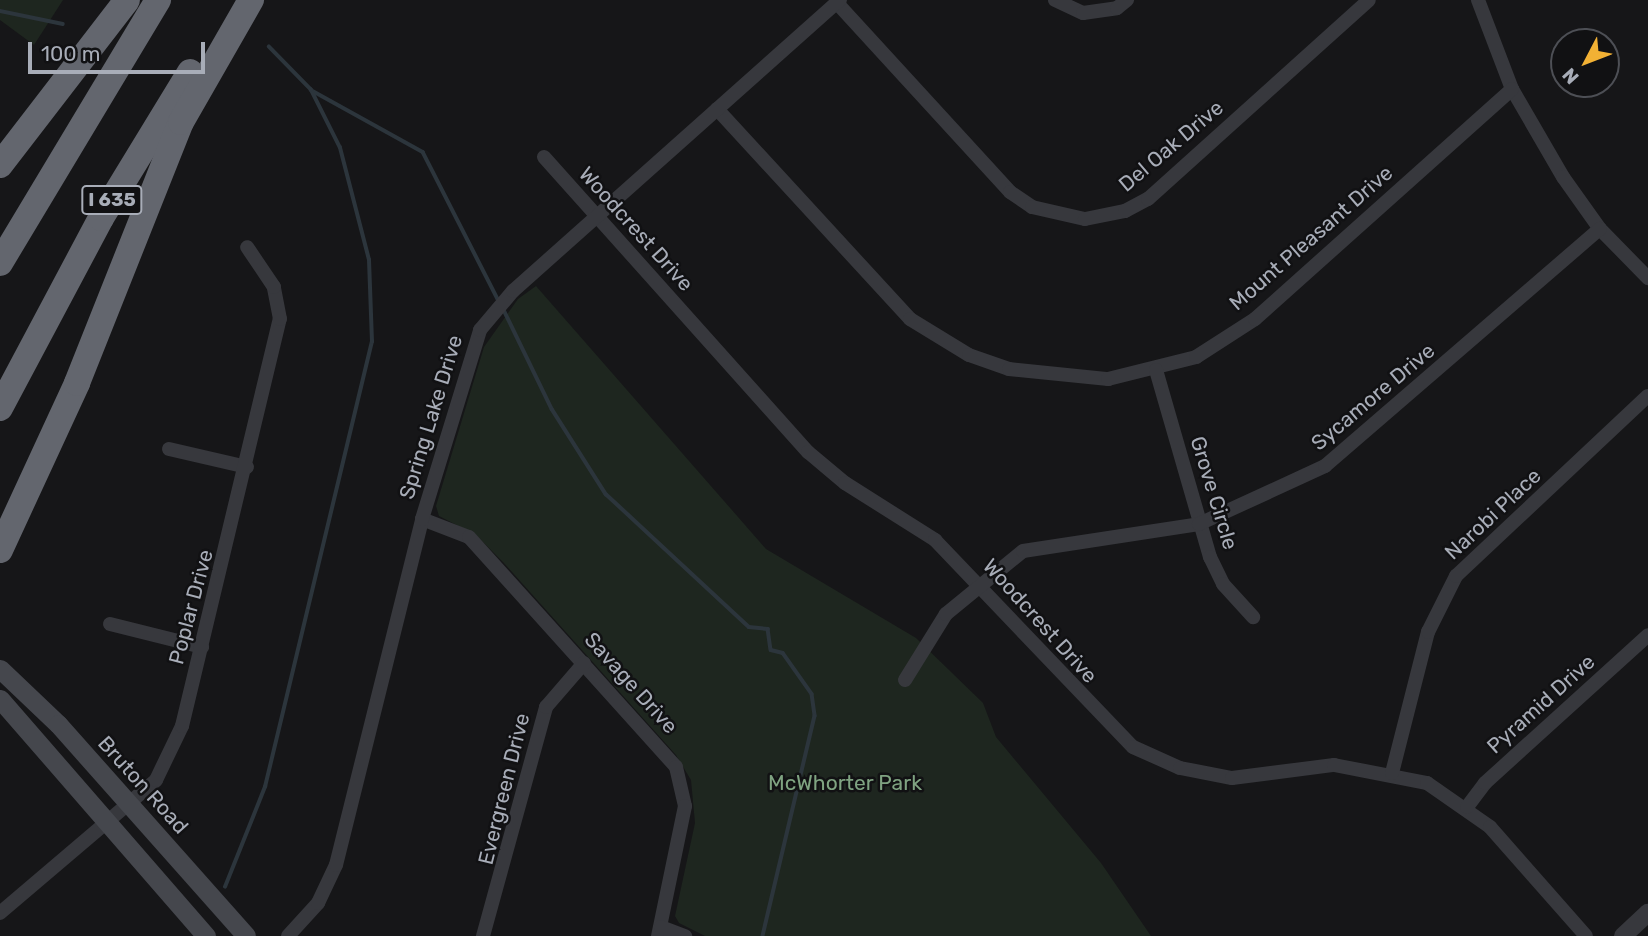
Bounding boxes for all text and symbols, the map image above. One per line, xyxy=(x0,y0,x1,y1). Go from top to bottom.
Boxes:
scale bar xyxy=(32,28,208,72)
north arrow xyxy=(1550,28,1620,98)
text: 100 m xyxy=(41,41,100,66)
text: N xyxy=(1557,63,1584,89)
street label: Del Oak Drive xyxy=(1114,95,1228,197)
street label: Mount Pleasant Drive xyxy=(1224,160,1398,316)
street label: Woodcrest Drive xyxy=(574,162,698,296)
road number: I 635 xyxy=(80,184,144,216)
street label: Spring Lake Drive xyxy=(394,332,468,502)
street label: Sycamore Drive xyxy=(1306,338,1440,456)
street label: Grove Circle xyxy=(1185,433,1243,553)
street label: Narobi Place xyxy=(1440,463,1546,565)
street label: Poplar Drive xyxy=(164,547,218,667)
street label: Woodcrest Drive xyxy=(978,554,1102,688)
street label: Savage Drive xyxy=(579,627,683,739)
street label: Pyramid Drive xyxy=(1482,649,1600,759)
street label: Evergreen Drive xyxy=(473,711,535,867)
street label: Bruton Road xyxy=(93,731,193,839)
park label: McWhorter Park xyxy=(768,770,922,796)

